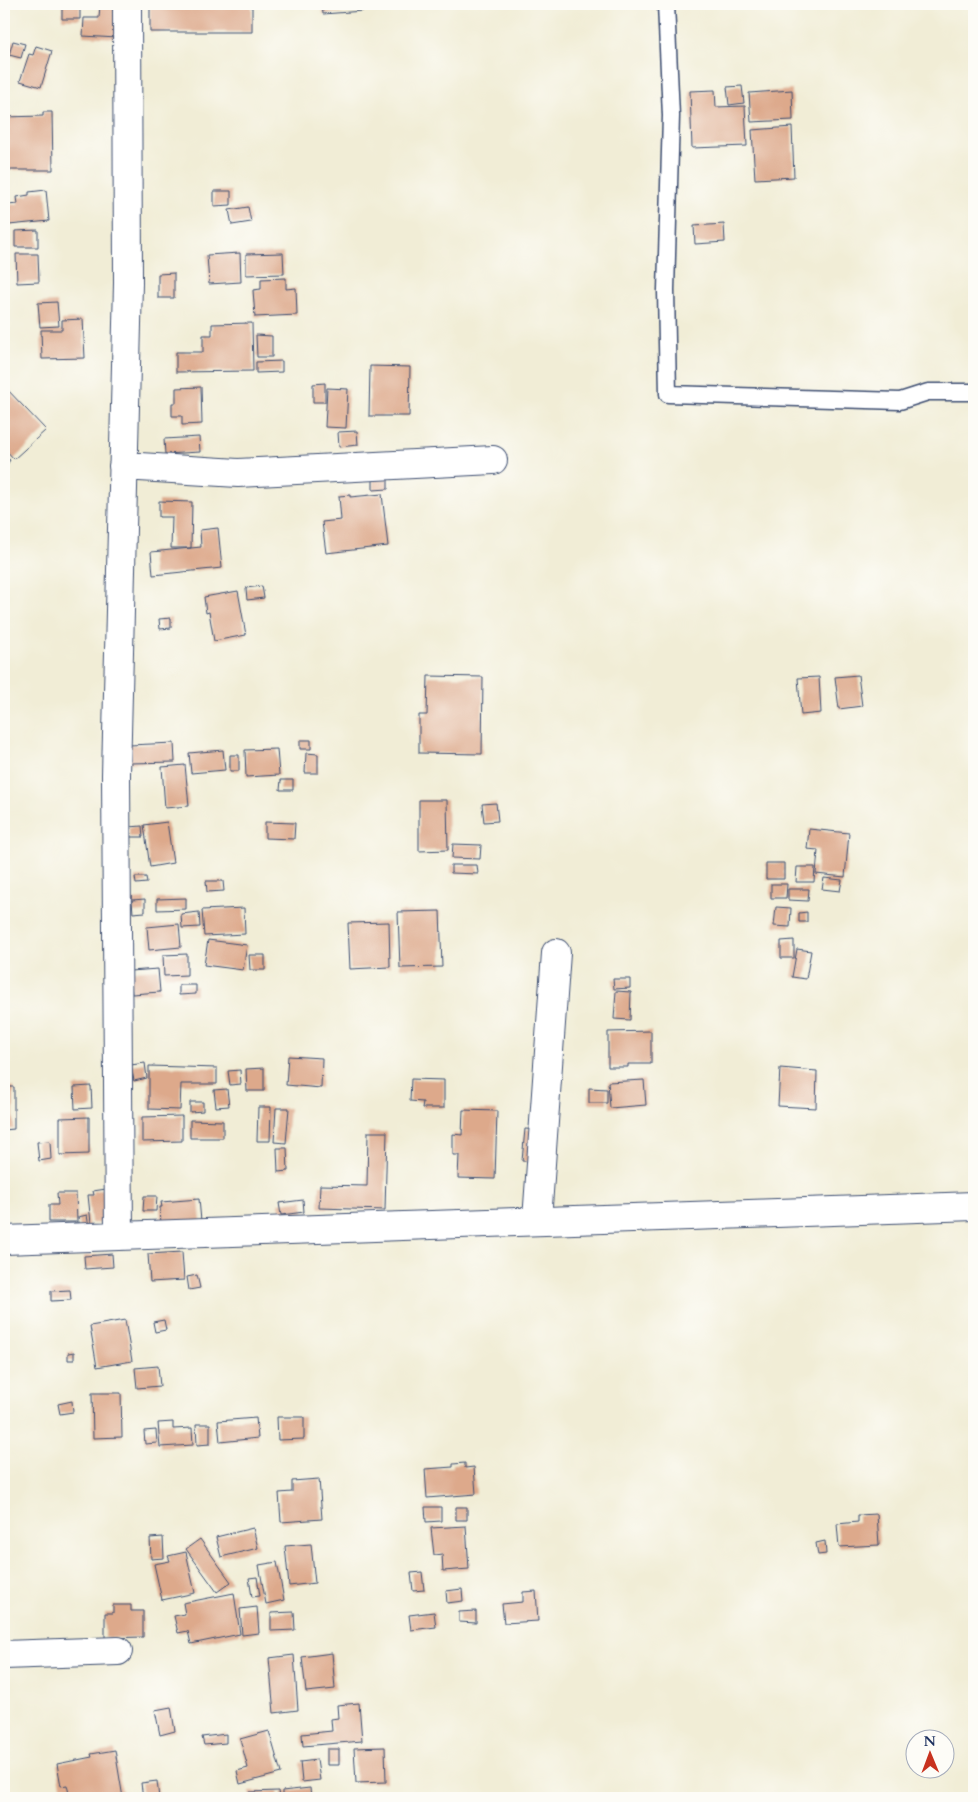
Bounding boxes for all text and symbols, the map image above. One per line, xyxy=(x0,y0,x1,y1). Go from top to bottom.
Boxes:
north arrow xyxy=(906,1730,956,1780)
text: N xyxy=(924,1732,936,1751)

